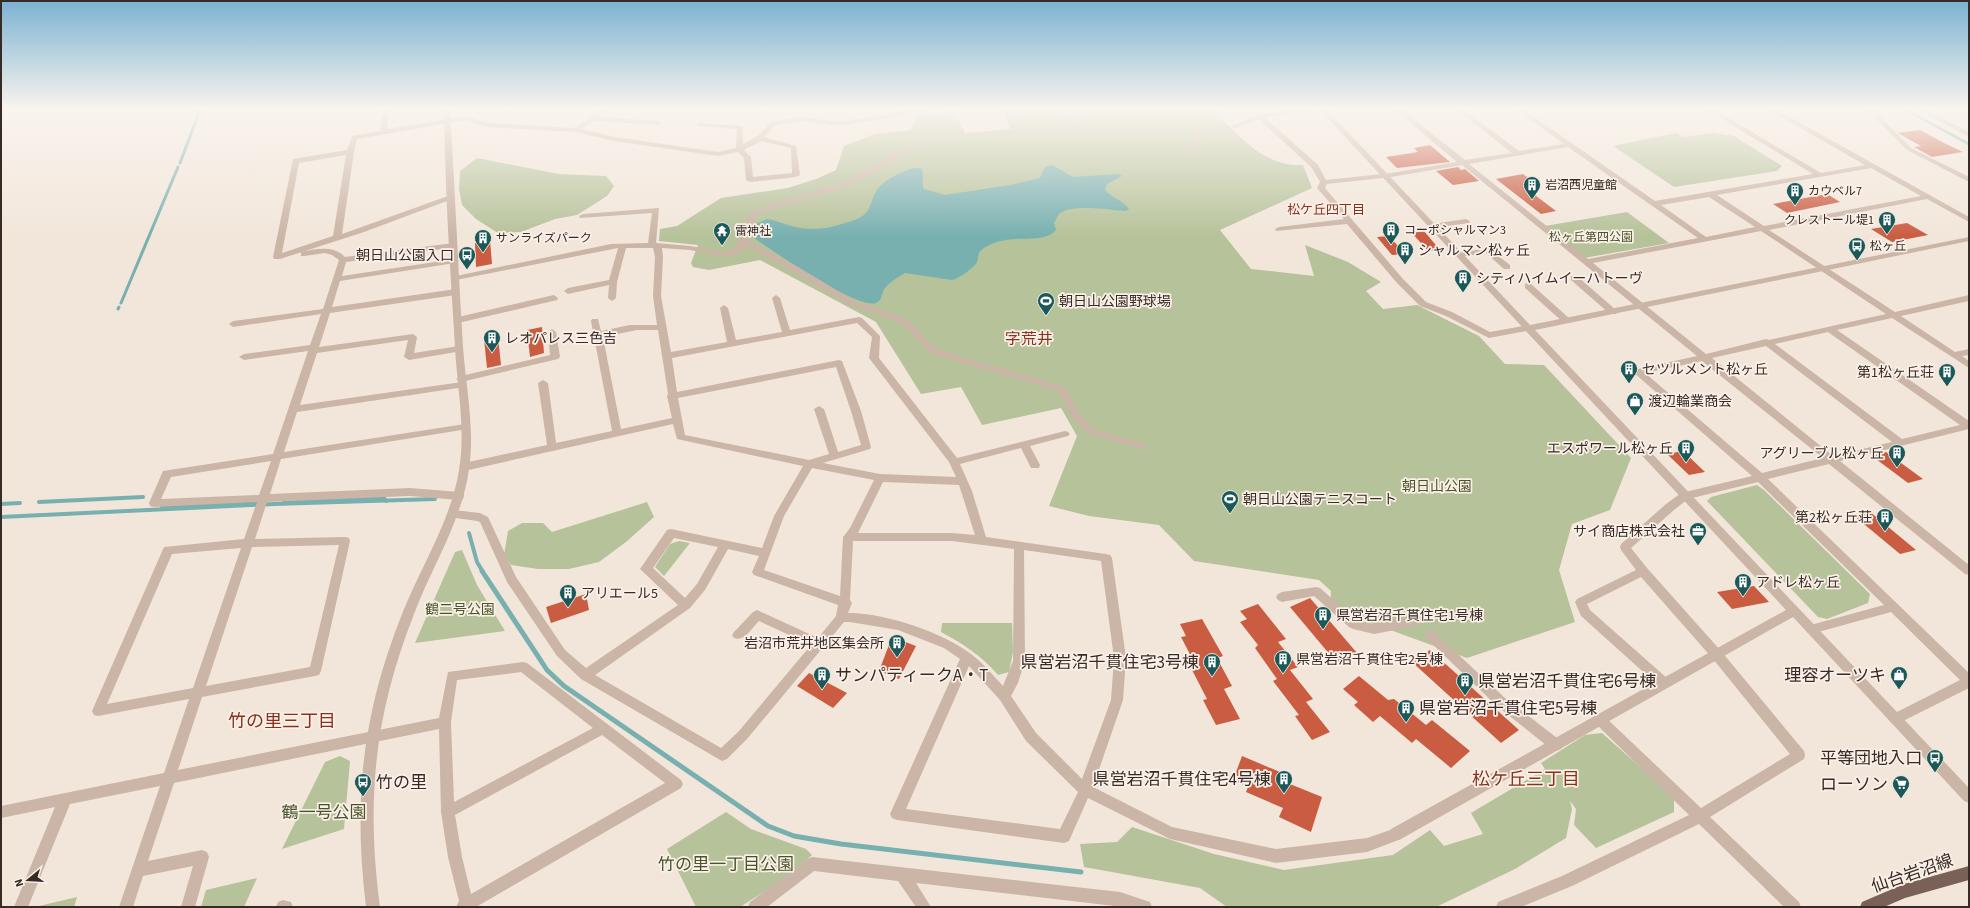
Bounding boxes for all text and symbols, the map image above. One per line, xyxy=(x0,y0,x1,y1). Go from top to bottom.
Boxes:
building icon: 岩沼西児童館 xyxy=(1522,175,1542,200)
place label: 岩沼西児童館 xyxy=(1545,177,1617,194)
building icon: カウベル7 xyxy=(1785,181,1805,206)
place label: カウベル7 xyxy=(1808,183,1862,200)
district label: 松ケ丘四丁目 xyxy=(1287,201,1365,219)
building icon: クレストール堤1 xyxy=(1877,210,1897,235)
place label: クレストール堤1 xyxy=(1784,212,1874,229)
building icon: コーポシャルマン3 xyxy=(1381,220,1401,245)
temple icon: 雷神社 xyxy=(712,221,732,246)
place label: コーポシャルマン3 xyxy=(1404,222,1506,239)
place label: 雷神社 xyxy=(735,223,771,240)
building icon: サンライズパーク xyxy=(473,228,493,253)
park label: 松ヶ丘第四公園 xyxy=(1549,229,1633,246)
place label: サンライズパーク xyxy=(496,230,592,247)
bus stop icon: 松ヶ丘 xyxy=(1847,236,1867,261)
place label: 松ヶ丘 xyxy=(1870,238,1906,255)
building icon: シャルマン松ヶ丘 xyxy=(1395,240,1415,265)
place label: シャルマン松ヶ丘 xyxy=(1418,241,1530,261)
bus stop icon: 朝日山公園入口 xyxy=(457,245,477,270)
place label: 朝日山公園入口 xyxy=(356,246,454,266)
building icon: シティハイムイーハトーヴ xyxy=(1453,268,1473,293)
place label: シティハイムイーハトーヴ xyxy=(1476,269,1643,289)
sports icon: 朝日山公園野球場 xyxy=(1036,291,1056,316)
place label: 朝日山公園野球場 xyxy=(1059,292,1171,312)
building icon: レオパレス三色吉 xyxy=(482,328,502,353)
district label: 字荒井 xyxy=(1005,328,1053,350)
place label: レオパレス三色吉 xyxy=(505,329,617,349)
building icon: セツルメント松ヶ丘 xyxy=(1619,359,1639,384)
place label: セツルメント松ヶ丘 xyxy=(1642,360,1768,380)
building icon: 第1松ヶ丘荘 xyxy=(1937,362,1957,387)
place label: 第1松ヶ丘荘 xyxy=(1857,363,1934,383)
shop icon: 渡辺輪業商会 xyxy=(1625,391,1645,416)
place label: 渡辺輪業商会 xyxy=(1648,392,1732,412)
building icon: エスポワール松ヶ丘 xyxy=(1676,438,1696,463)
place label: エスポワール松ヶ丘 xyxy=(1547,439,1673,459)
building icon: アグリーブル松ヶ丘 xyxy=(1887,443,1907,468)
place label: アグリーブル松ヶ丘 xyxy=(1760,444,1884,464)
park label: 朝日山公園 xyxy=(1402,477,1472,497)
sports icon: 朝日山公園テニスコート xyxy=(1220,489,1240,514)
place label: 朝日山公園テニスコート xyxy=(1243,490,1397,510)
building icon: 第2松ヶ丘荘 xyxy=(1875,507,1895,532)
place label: 第2松ヶ丘荘 xyxy=(1795,508,1872,528)
office icon: サイ商店株式会社 xyxy=(1688,521,1708,546)
place label: サイ商店株式会社 xyxy=(1573,522,1685,542)
building icon: アドレ松ヶ丘 xyxy=(1733,572,1753,597)
place label: アドレ松ヶ丘 xyxy=(1756,573,1840,593)
building icon: アリエール5 xyxy=(558,583,578,608)
place label: アリエール5 xyxy=(581,584,658,604)
park label: 鶴二号公園 xyxy=(425,600,495,620)
building icon: 県営岩沼千貫住宅1号棟 xyxy=(1313,605,1333,630)
place label: 県営岩沼千貫住宅1号棟 xyxy=(1336,606,1483,626)
building icon: 岩沼市荒井地区集会所 xyxy=(887,633,907,658)
place label: 岩沼市荒井地区集会所 xyxy=(744,634,884,654)
building icon: 県営岩沼千貫住宅2号棟 xyxy=(1273,649,1293,674)
place label: 県営岩沼千貫住宅2号棟 xyxy=(1296,650,1443,670)
place label: 県営岩沼千貫住宅3号棟 xyxy=(1021,651,1199,675)
building icon: 県営岩沼千貫住宅3号棟 xyxy=(1202,652,1222,677)
place label: サンパティークA・T xyxy=(835,664,988,688)
place label: 理容オーツキ xyxy=(1784,664,1886,688)
building icon: サンパティークA・T xyxy=(812,665,832,690)
shop icon: 理容オーツキ xyxy=(1889,665,1909,690)
place label: 県営岩沼千貫住宅6号棟 xyxy=(1478,670,1656,694)
building icon: 県営岩沼千貫住宅6号棟 xyxy=(1455,671,1475,696)
place label: 県営岩沼千貫住宅5号棟 xyxy=(1419,697,1597,721)
building icon: 県営岩沼千貫住宅5号棟 xyxy=(1396,698,1416,723)
district label: 竹の里三丁目 xyxy=(228,709,336,734)
place label: 平等団地入口 xyxy=(1820,747,1922,771)
bus stop icon: 平等団地入口 xyxy=(1925,748,1945,773)
district label: 松ケ丘三丁目 xyxy=(1472,767,1580,792)
place label: 県営岩沼千貫住宅4号棟 xyxy=(1093,768,1271,792)
building icon: 県営岩沼千貫住宅4号棟 xyxy=(1274,769,1294,794)
place label: 竹の里 xyxy=(376,771,427,795)
bus stop icon: 竹の里 xyxy=(353,772,373,797)
place label: ローソン xyxy=(1820,773,1888,797)
supermarket icon: ローソン xyxy=(1891,774,1911,799)
park label: 鶴一号公園 xyxy=(282,801,367,825)
street label: 仙台岩沼線 xyxy=(1868,849,1956,899)
park label: 竹の里一丁目公園 xyxy=(658,853,794,877)
north arrow xyxy=(8,860,48,900)
text: N xyxy=(11,877,27,889)

